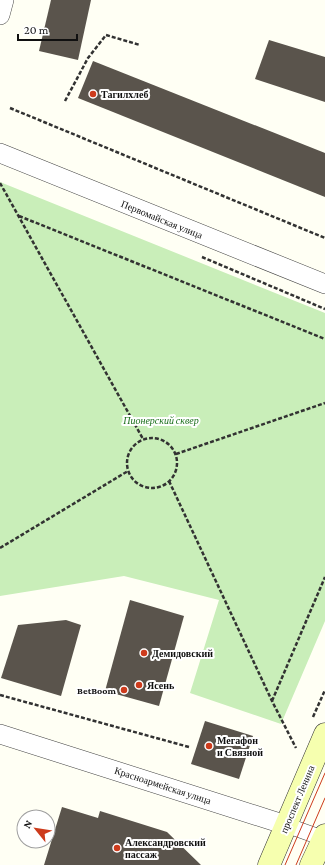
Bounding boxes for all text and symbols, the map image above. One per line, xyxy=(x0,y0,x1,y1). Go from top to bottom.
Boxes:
scale bar xyxy=(18,16,77,42)
text: 20 m xyxy=(24,23,49,37)
marker: Тагилхлеб xyxy=(88,89,98,99)
place label: Тагилхлеб xyxy=(101,89,148,100)
street label: Первомайская улица xyxy=(119,198,205,241)
park label: Пионерский сквер xyxy=(122,415,199,426)
marker: Демидовский xyxy=(139,648,149,658)
place label: Демидовский xyxy=(152,648,213,659)
marker: Ясень xyxy=(134,680,144,690)
place label: Ясень xyxy=(147,680,175,691)
place label: BetBoom xyxy=(77,685,117,696)
marker: BetBoom xyxy=(119,685,129,695)
place label: Мегафон и Связной xyxy=(217,735,263,758)
marker: Мегафон и Связной xyxy=(204,741,214,751)
street label: проспект Ленина xyxy=(278,763,317,835)
street label: Красноармейская улица xyxy=(113,765,213,806)
north arrow xyxy=(16,809,56,849)
text: N xyxy=(20,817,35,830)
place label: Александровский пассаж xyxy=(125,837,206,860)
marker: Александровский пассаж xyxy=(112,843,122,853)

